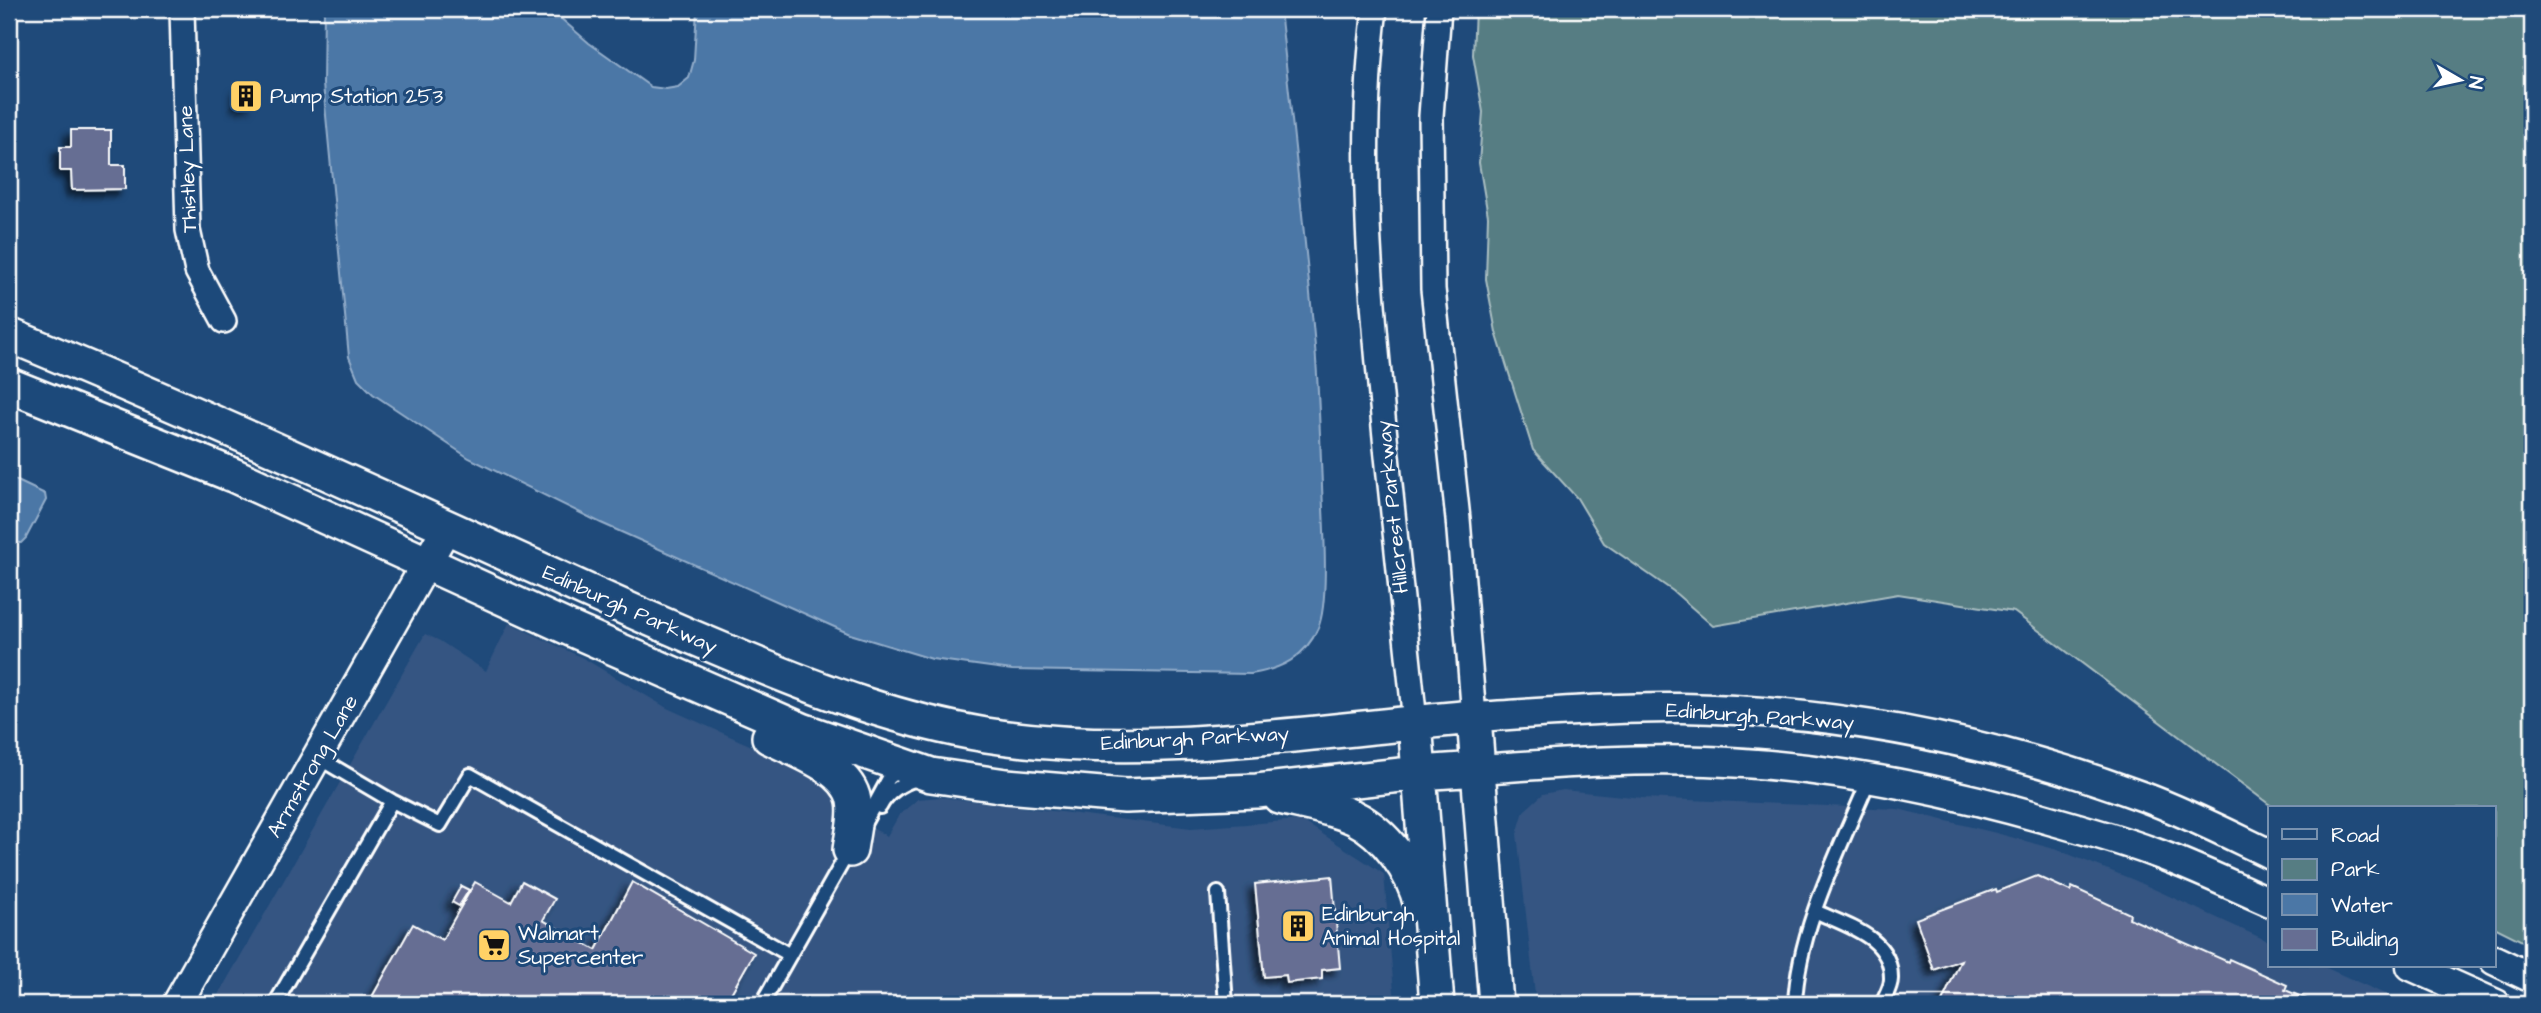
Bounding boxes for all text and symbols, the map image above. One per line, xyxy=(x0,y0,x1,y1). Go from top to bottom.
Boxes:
north arrow xyxy=(2426,46,2496,116)
text: N xyxy=(2461,74,2490,91)
building icon: Pump Station 253 xyxy=(227,77,265,115)
place label: Pump Station 253 xyxy=(270,82,443,112)
street label: Thistley Lane xyxy=(171,105,206,233)
street label: Hillcrest Parkway xyxy=(1369,418,1418,595)
street label: Edinburgh Parkway xyxy=(537,558,722,663)
street label: Armstrong Lane xyxy=(260,689,367,844)
street label: Edinburgh Parkway xyxy=(1665,695,1855,740)
street label: Edinburgh Parkway xyxy=(1100,719,1290,760)
legend xyxy=(2268,806,2496,968)
text: Road xyxy=(2331,821,2379,850)
text: Park xyxy=(2331,855,2380,884)
text: Water xyxy=(2331,891,2393,920)
place label: Edinburgh Animal Hospital xyxy=(1322,900,1460,954)
building icon: Edinburgh Animal Hospital xyxy=(1279,907,1317,945)
place label: Walmart Supercenter xyxy=(518,919,644,973)
text: Building xyxy=(2331,925,2399,956)
supermarket icon: Walmart Supercenter xyxy=(475,926,513,964)

